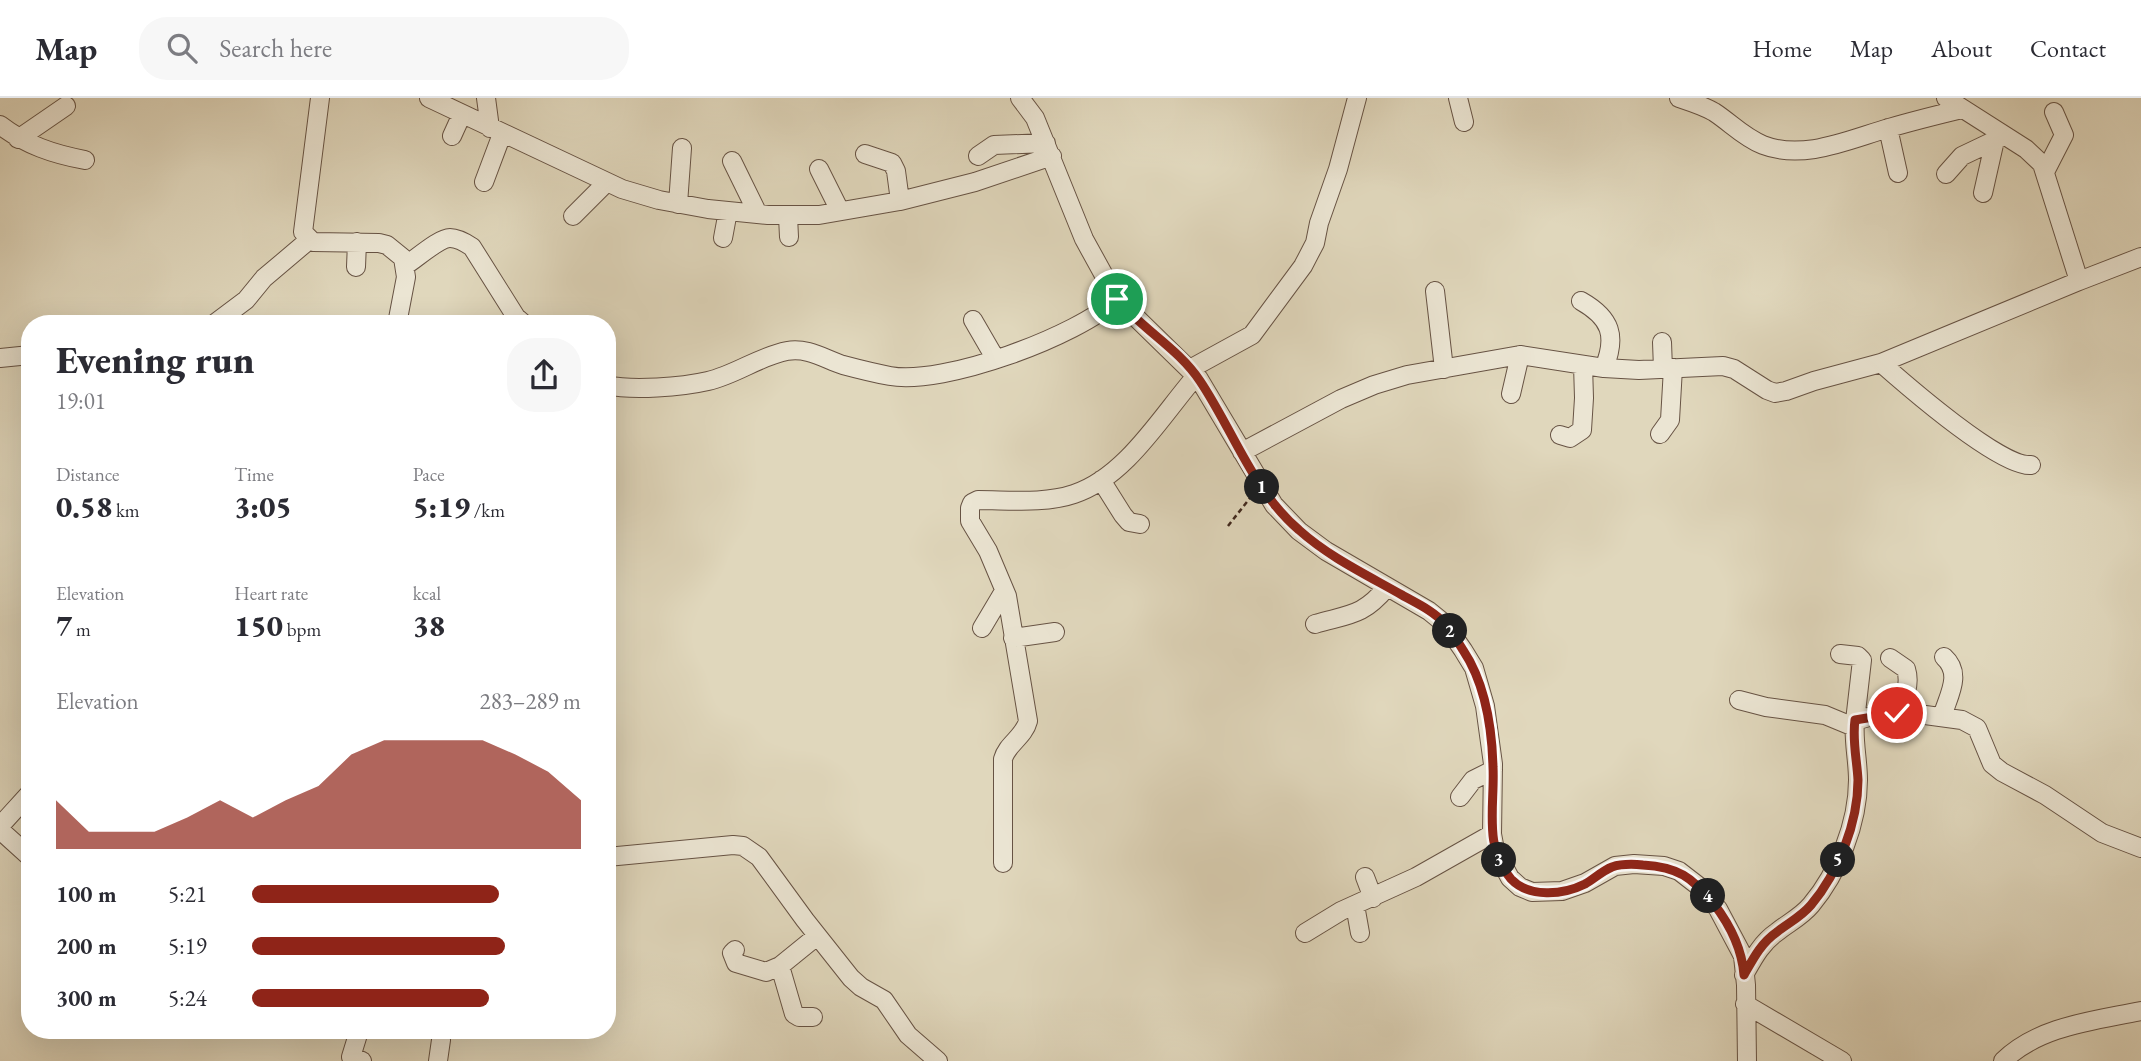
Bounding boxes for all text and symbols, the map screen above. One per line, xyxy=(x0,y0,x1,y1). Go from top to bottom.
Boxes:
search box xyxy=(139,17,629,80)
text: Map xyxy=(35,27,97,70)
icon: search xyxy=(163,29,201,67)
text: Search here xyxy=(219,31,332,65)
text: Home xyxy=(1752,33,1812,64)
text: Map xyxy=(1850,33,1893,64)
text: About xyxy=(1931,33,1992,64)
text: Contact xyxy=(2030,33,2106,64)
pin xyxy=(1087,269,1147,329)
icon: arrive xyxy=(1098,280,1136,318)
text: Evening run xyxy=(56,335,254,384)
button: share xyxy=(507,338,581,412)
text: 19:01 xyxy=(56,386,106,416)
text: Distance xyxy=(56,462,119,487)
text: Time xyxy=(234,462,274,487)
text: Pace xyxy=(413,462,445,487)
pin: 1 xyxy=(1244,470,1280,504)
text: 1 xyxy=(1256,474,1267,499)
text: 0.58 xyxy=(56,487,112,526)
text: 3:05 xyxy=(234,487,292,526)
text: 5:19 xyxy=(413,487,470,526)
text: km xyxy=(112,498,140,523)
text: /km xyxy=(470,498,505,523)
text: Elevation xyxy=(56,581,124,606)
text: Heart rate xyxy=(234,581,308,606)
text: kcal xyxy=(413,581,441,606)
text: 7 xyxy=(56,606,72,645)
text: 150 xyxy=(234,606,283,645)
text: 38 xyxy=(413,606,445,645)
pin: 2 xyxy=(1432,614,1468,648)
text: m xyxy=(72,617,91,642)
text: bpm xyxy=(283,617,321,642)
text: 2 xyxy=(1444,618,1455,643)
pin xyxy=(1867,683,1927,743)
text: Elevation xyxy=(56,686,139,716)
text: 283–289 m xyxy=(480,686,581,716)
icon: check xyxy=(1878,694,1916,732)
pin: 3 xyxy=(1482,842,1516,878)
pin: 5 xyxy=(1820,842,1856,878)
text: 3 xyxy=(1493,847,1504,872)
text: 5 xyxy=(1832,847,1843,872)
pin: 4 xyxy=(1690,878,1726,914)
text: 100 m xyxy=(56,879,117,909)
text: 5:21 xyxy=(168,879,207,909)
text: 4 xyxy=(1702,883,1713,908)
text: 200 m xyxy=(56,931,117,961)
text: 5:19 xyxy=(168,931,207,961)
text: 300 m xyxy=(56,983,117,1013)
text: 5:24 xyxy=(168,983,207,1013)

